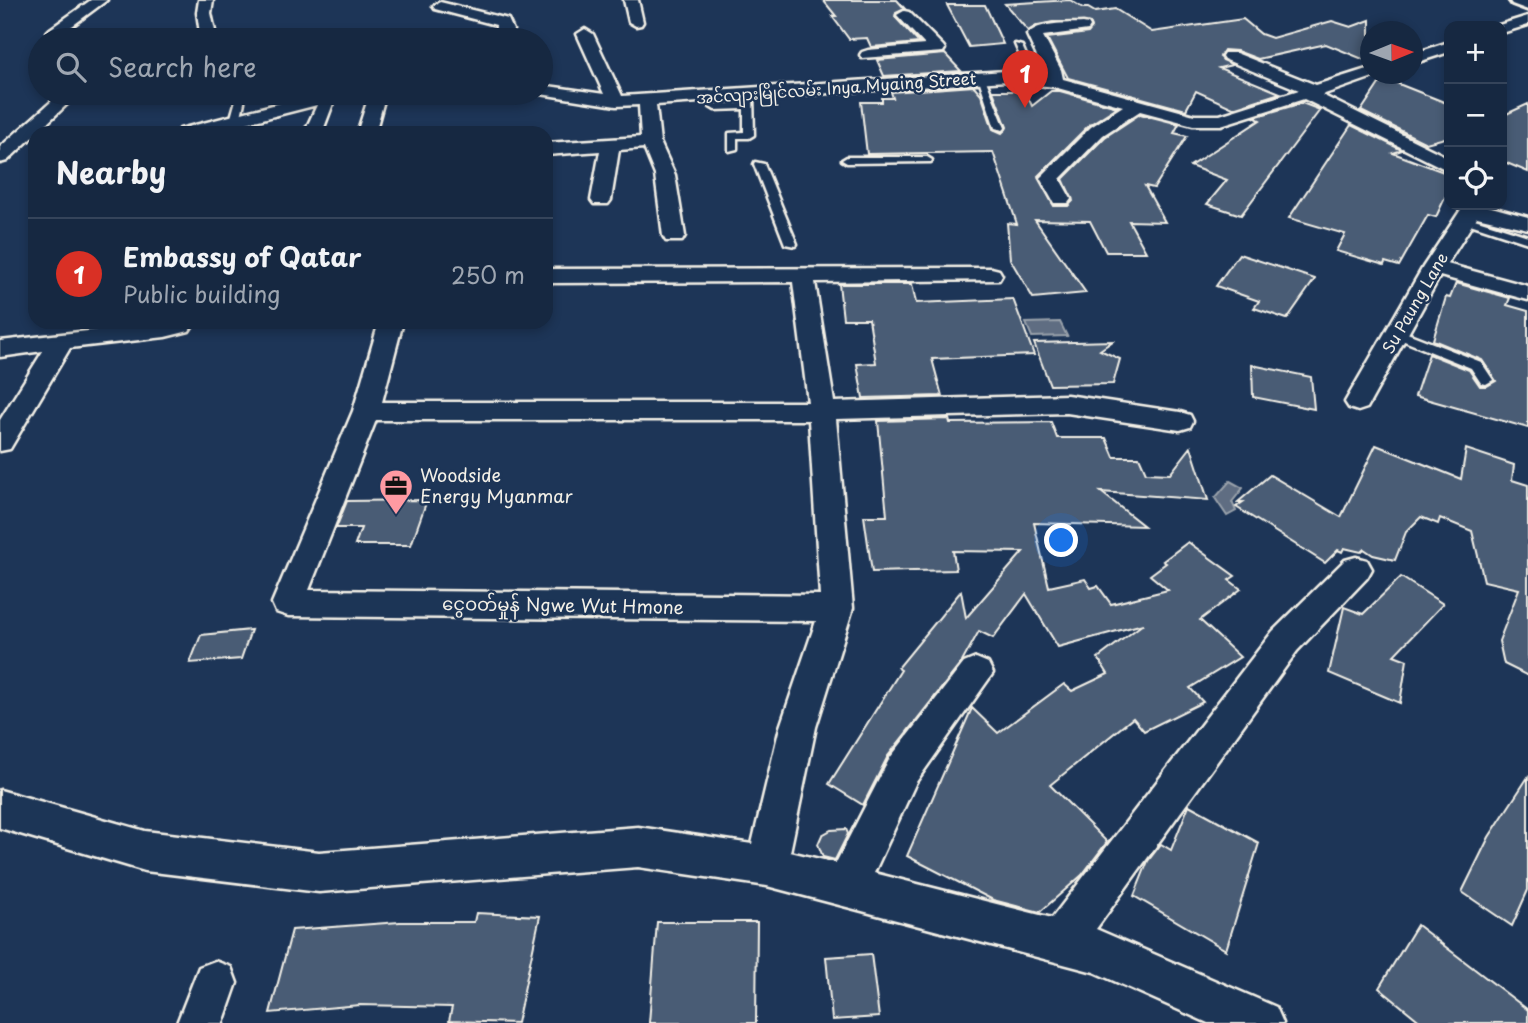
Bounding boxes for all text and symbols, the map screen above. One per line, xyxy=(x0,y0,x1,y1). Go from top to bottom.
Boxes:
north arrow xyxy=(1360,21,1423,84)
map controls xyxy=(1444,21,1507,210)
button: + xyxy=(1444,21,1507,84)
search box xyxy=(28,28,553,105)
text: Search here xyxy=(108,47,257,86)
icon: search xyxy=(52,48,90,86)
pin: 1 xyxy=(1002,50,1048,108)
street label: အင်လျားမြိုင်လမ်း Inya Myaing Street xyxy=(695,65,977,112)
button: − xyxy=(1444,84,1507,147)
button: locate xyxy=(1444,147,1507,210)
text: Nearby xyxy=(56,149,166,194)
text: Embassy of Qatar xyxy=(123,237,361,276)
street label: Su Paung Lane xyxy=(1375,247,1453,358)
text: 1 xyxy=(74,257,85,292)
text: 250 m xyxy=(451,257,525,292)
text: Public building xyxy=(123,276,280,311)
place label: Woodside Energy Myanmar xyxy=(420,461,573,509)
office icon: Woodside Energy Myanmar xyxy=(377,467,415,516)
your location xyxy=(1044,523,1078,557)
street label: ငွေဝတ်မှုန် Ngwe Wut Hmone xyxy=(442,589,684,623)

